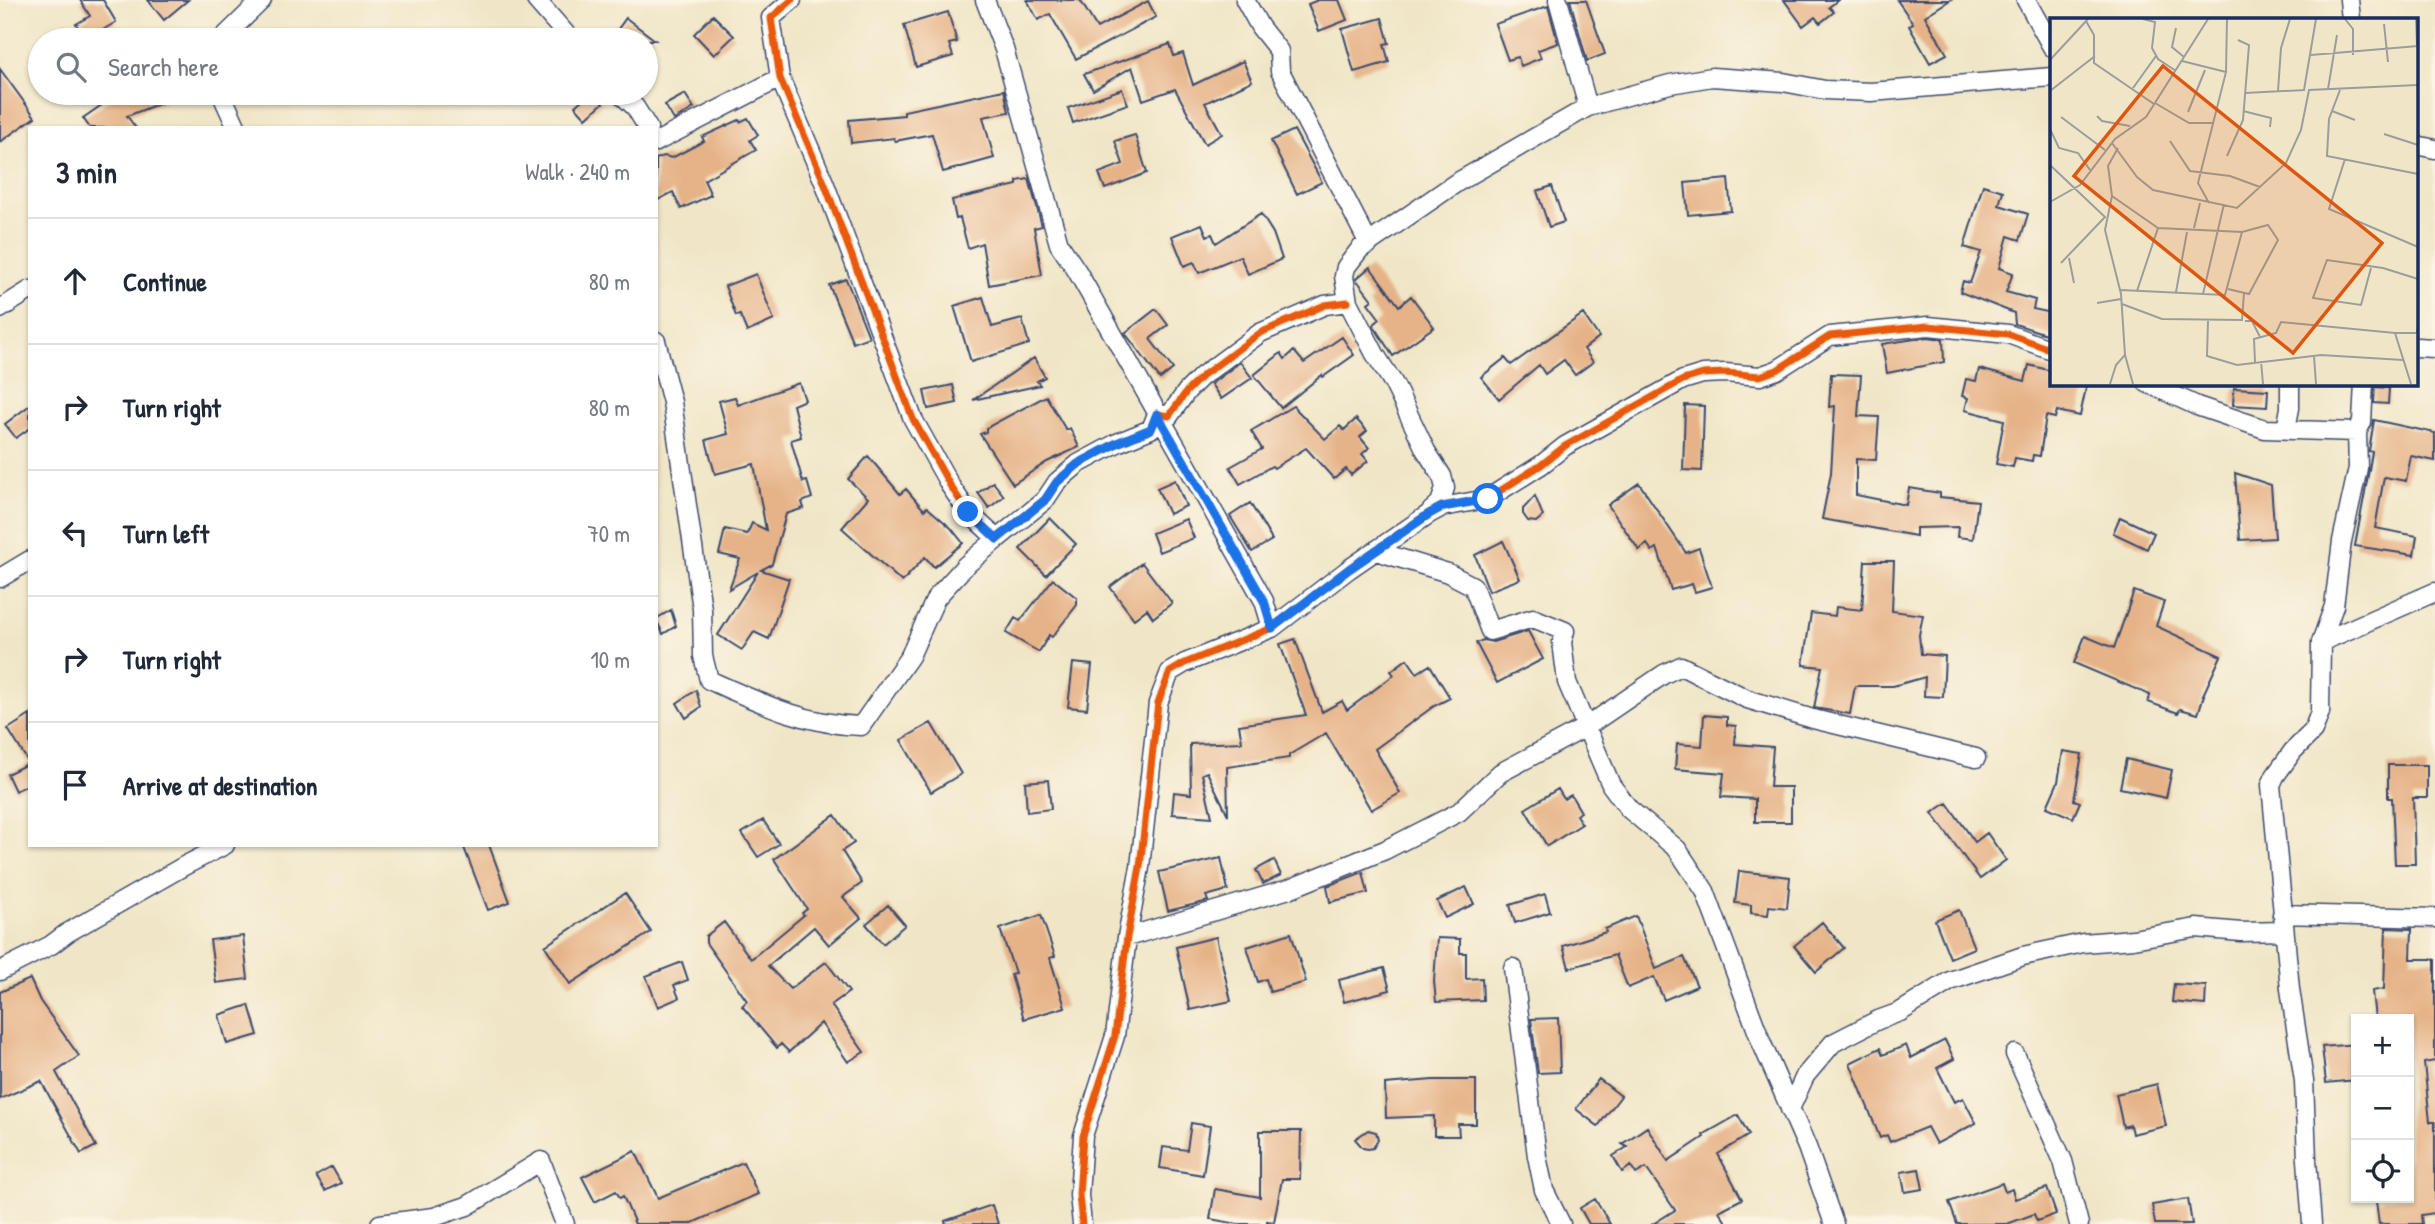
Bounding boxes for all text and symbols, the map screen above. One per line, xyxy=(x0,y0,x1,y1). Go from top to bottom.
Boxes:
inset map xyxy=(2050,18,2418,385)
search box xyxy=(28,28,658,105)
icon: search xyxy=(52,48,90,86)
text: Search here xyxy=(108,49,219,84)
text: 3 min xyxy=(56,152,117,192)
text: Walk · 240 m xyxy=(525,156,630,187)
icon: ahead xyxy=(56,262,94,300)
text: Continue xyxy=(123,264,207,299)
text: 80 m xyxy=(589,266,630,297)
icon: right xyxy=(56,388,94,426)
text: Turn right xyxy=(123,390,221,425)
text: 80 m xyxy=(589,392,630,423)
route start xyxy=(1472,483,1503,514)
route end xyxy=(952,496,983,527)
icon: left xyxy=(56,514,94,552)
text: Turn left xyxy=(123,516,209,551)
text: 70 m xyxy=(587,518,630,549)
icon: right xyxy=(56,640,94,678)
text: Turn right xyxy=(123,642,221,677)
text: 10 m xyxy=(590,644,630,675)
icon: arrive xyxy=(56,766,94,804)
text: Arrive at destination xyxy=(123,768,318,803)
map controls xyxy=(2351,1014,2414,1203)
button: + xyxy=(2351,1014,2414,1077)
button: − xyxy=(2351,1077,2414,1140)
button: locate xyxy=(2351,1140,2414,1203)

